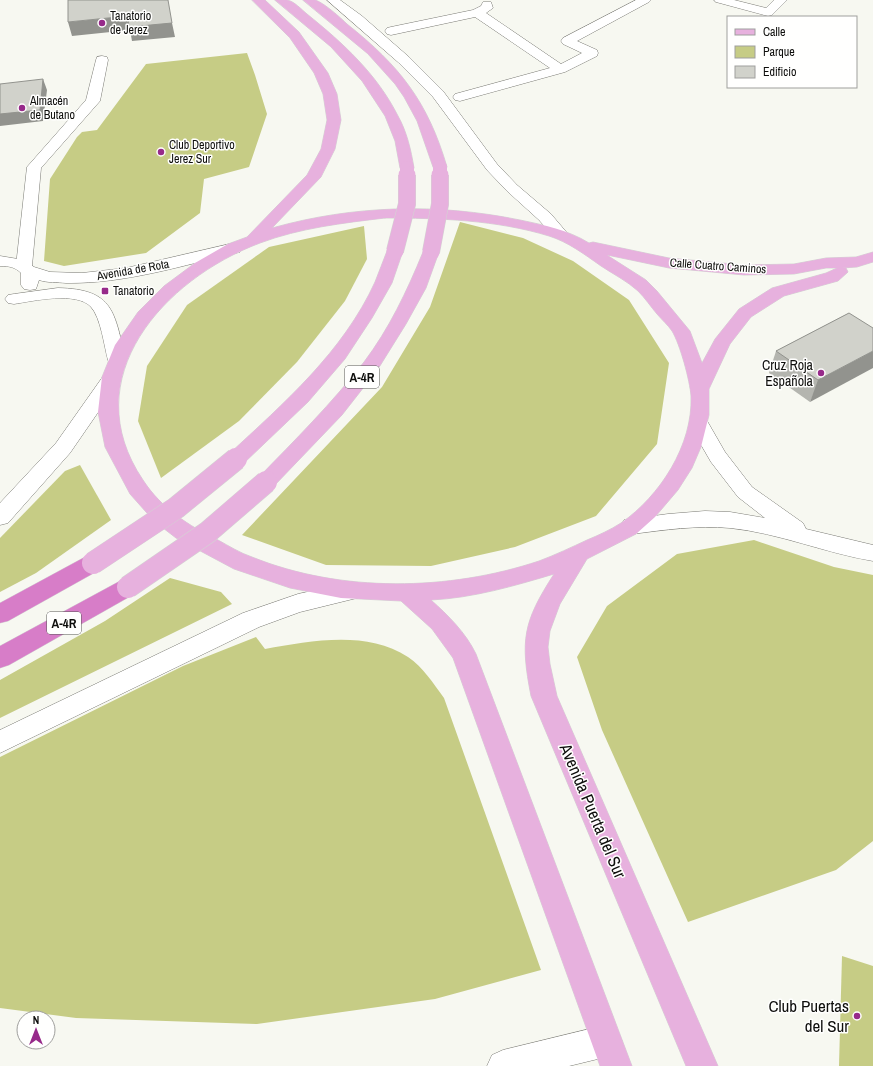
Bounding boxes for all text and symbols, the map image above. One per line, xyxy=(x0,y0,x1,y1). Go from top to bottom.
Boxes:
place label: Tanatorio de Jerez xyxy=(110,8,151,38)
legend xyxy=(727,16,857,88)
marker: Tanatorio de Jerez xyxy=(97,18,107,28)
text: Calle xyxy=(763,24,785,40)
text: Parque xyxy=(763,44,795,60)
text: Edificio xyxy=(763,64,796,80)
place label: Almacén de Butano xyxy=(29,93,75,123)
marker: Almacén de Butano xyxy=(17,103,27,113)
place label: Club Deportivo Jerez Sur xyxy=(169,137,235,167)
marker: Club Deportivo Jerez Sur xyxy=(156,147,166,157)
street label: Calle Cuatro Caminos xyxy=(669,255,767,277)
street label: Avenida de Rota xyxy=(95,256,171,284)
place label: Tanatorio xyxy=(113,283,154,299)
marker: Tanatorio xyxy=(100,286,110,296)
place label: Cruz Roja Española xyxy=(762,356,814,390)
road number: A-4R xyxy=(345,366,379,388)
marker: Cruz Roja Española xyxy=(816,368,826,378)
road number: A-4R xyxy=(47,612,81,634)
street label: Avenida Puerta del Sur xyxy=(554,739,632,882)
place label: Club Puertas del Sur xyxy=(768,994,849,1037)
north arrow xyxy=(16,1010,56,1050)
marker: Club Puertas del Sur xyxy=(852,1011,862,1021)
text: N xyxy=(33,1013,39,1027)

